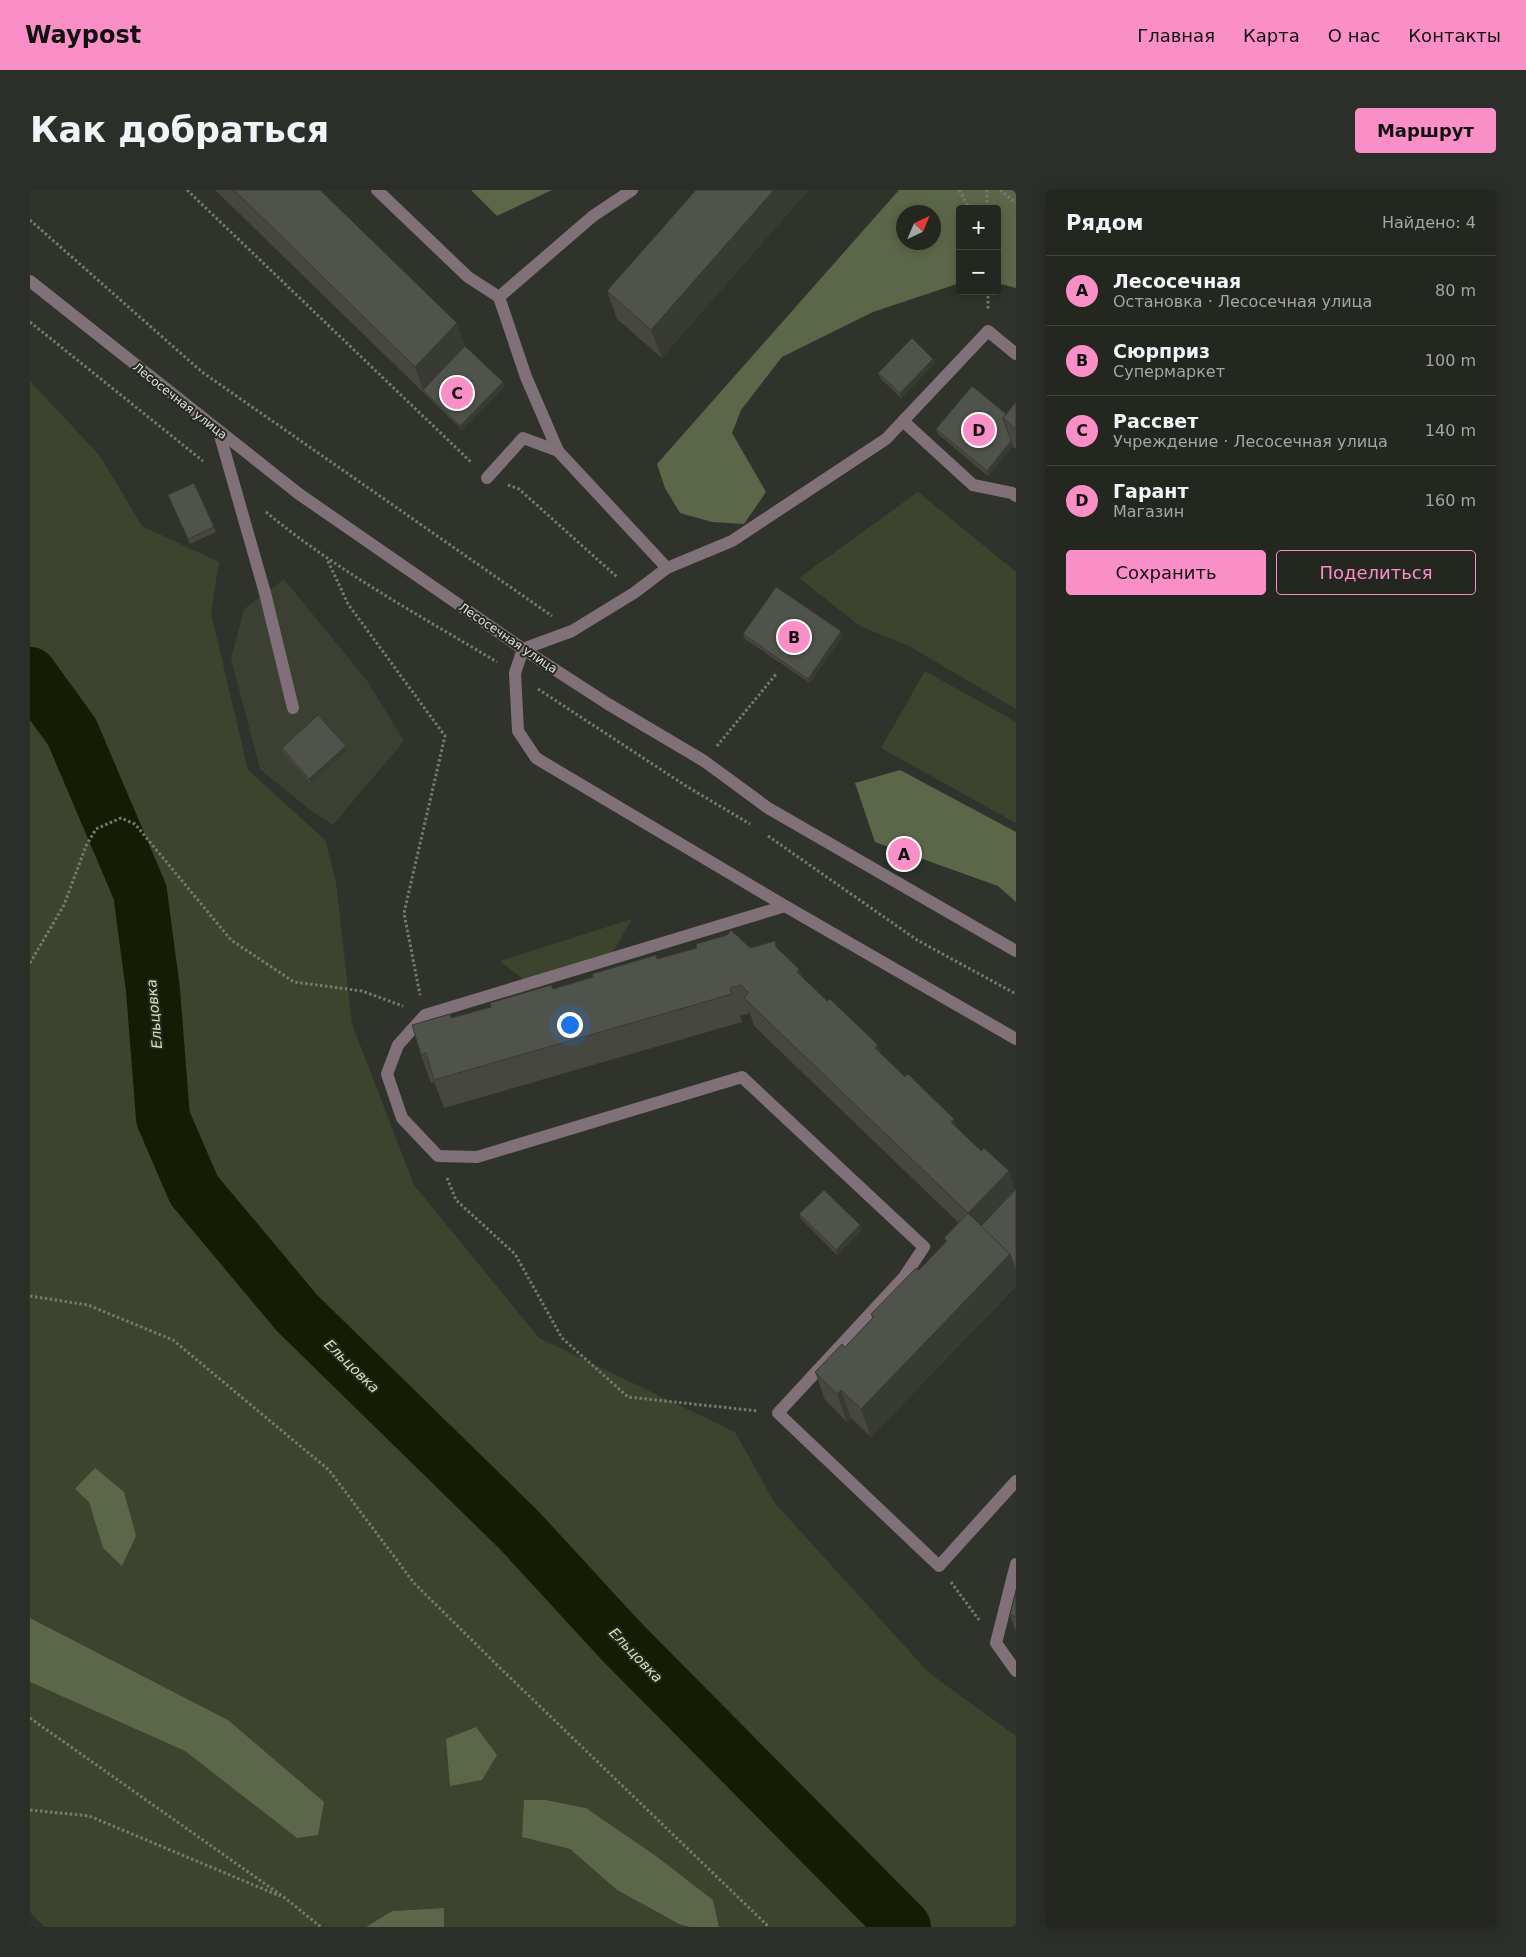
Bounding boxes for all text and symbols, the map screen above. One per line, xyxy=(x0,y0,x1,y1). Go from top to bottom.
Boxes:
text: Waypost xyxy=(25,21,141,49)
text: Главная xyxy=(1137,25,1215,46)
text: Карта xyxy=(1243,25,1300,46)
text: О нас xyxy=(1328,25,1380,46)
text: Контакты xyxy=(1408,25,1501,46)
button: Маршрут xyxy=(1355,108,1496,153)
text: Как добраться xyxy=(30,110,329,150)
north arrow xyxy=(896,205,941,250)
map controls xyxy=(956,205,1001,295)
button: + xyxy=(956,205,1001,250)
text: Рядом xyxy=(1066,211,1143,235)
text: Найдено: 4 xyxy=(1382,213,1476,232)
button: − xyxy=(956,250,1001,295)
text: Лесосечная xyxy=(1113,270,1241,292)
text: A xyxy=(1076,281,1088,300)
text: 80 m xyxy=(1435,281,1476,300)
text: Остановка · Лесосечная улица xyxy=(1113,292,1372,311)
text: Сюрприз xyxy=(1113,340,1210,362)
text: B xyxy=(1076,351,1088,370)
text: 100 m xyxy=(1425,351,1476,370)
street label: Лесосечная улица xyxy=(130,360,230,442)
text: Супермаркет xyxy=(1113,362,1225,381)
pin: C xyxy=(441,374,473,412)
text: Рассвет xyxy=(1113,410,1198,432)
pin: D xyxy=(963,411,995,449)
text: C xyxy=(1076,421,1088,440)
text: 140 m xyxy=(1425,421,1476,440)
text: Учреждение · Лесосечная улица xyxy=(1113,432,1388,451)
text: Гарант xyxy=(1113,480,1189,502)
text: D xyxy=(1075,491,1089,510)
text: 160 m xyxy=(1425,491,1476,510)
text: Магазин xyxy=(1113,502,1184,521)
button: Сохранить xyxy=(1066,550,1266,595)
button: Поделиться xyxy=(1276,550,1476,595)
street label: Лесосечная улица xyxy=(456,600,560,676)
pin: B xyxy=(778,618,810,656)
pin: A xyxy=(888,835,920,873)
water label: Ельцовка xyxy=(143,979,165,1049)
your location xyxy=(557,1012,583,1038)
water label: Ельцовка xyxy=(321,1336,383,1396)
water label: Ельцовка xyxy=(606,1624,666,1686)

